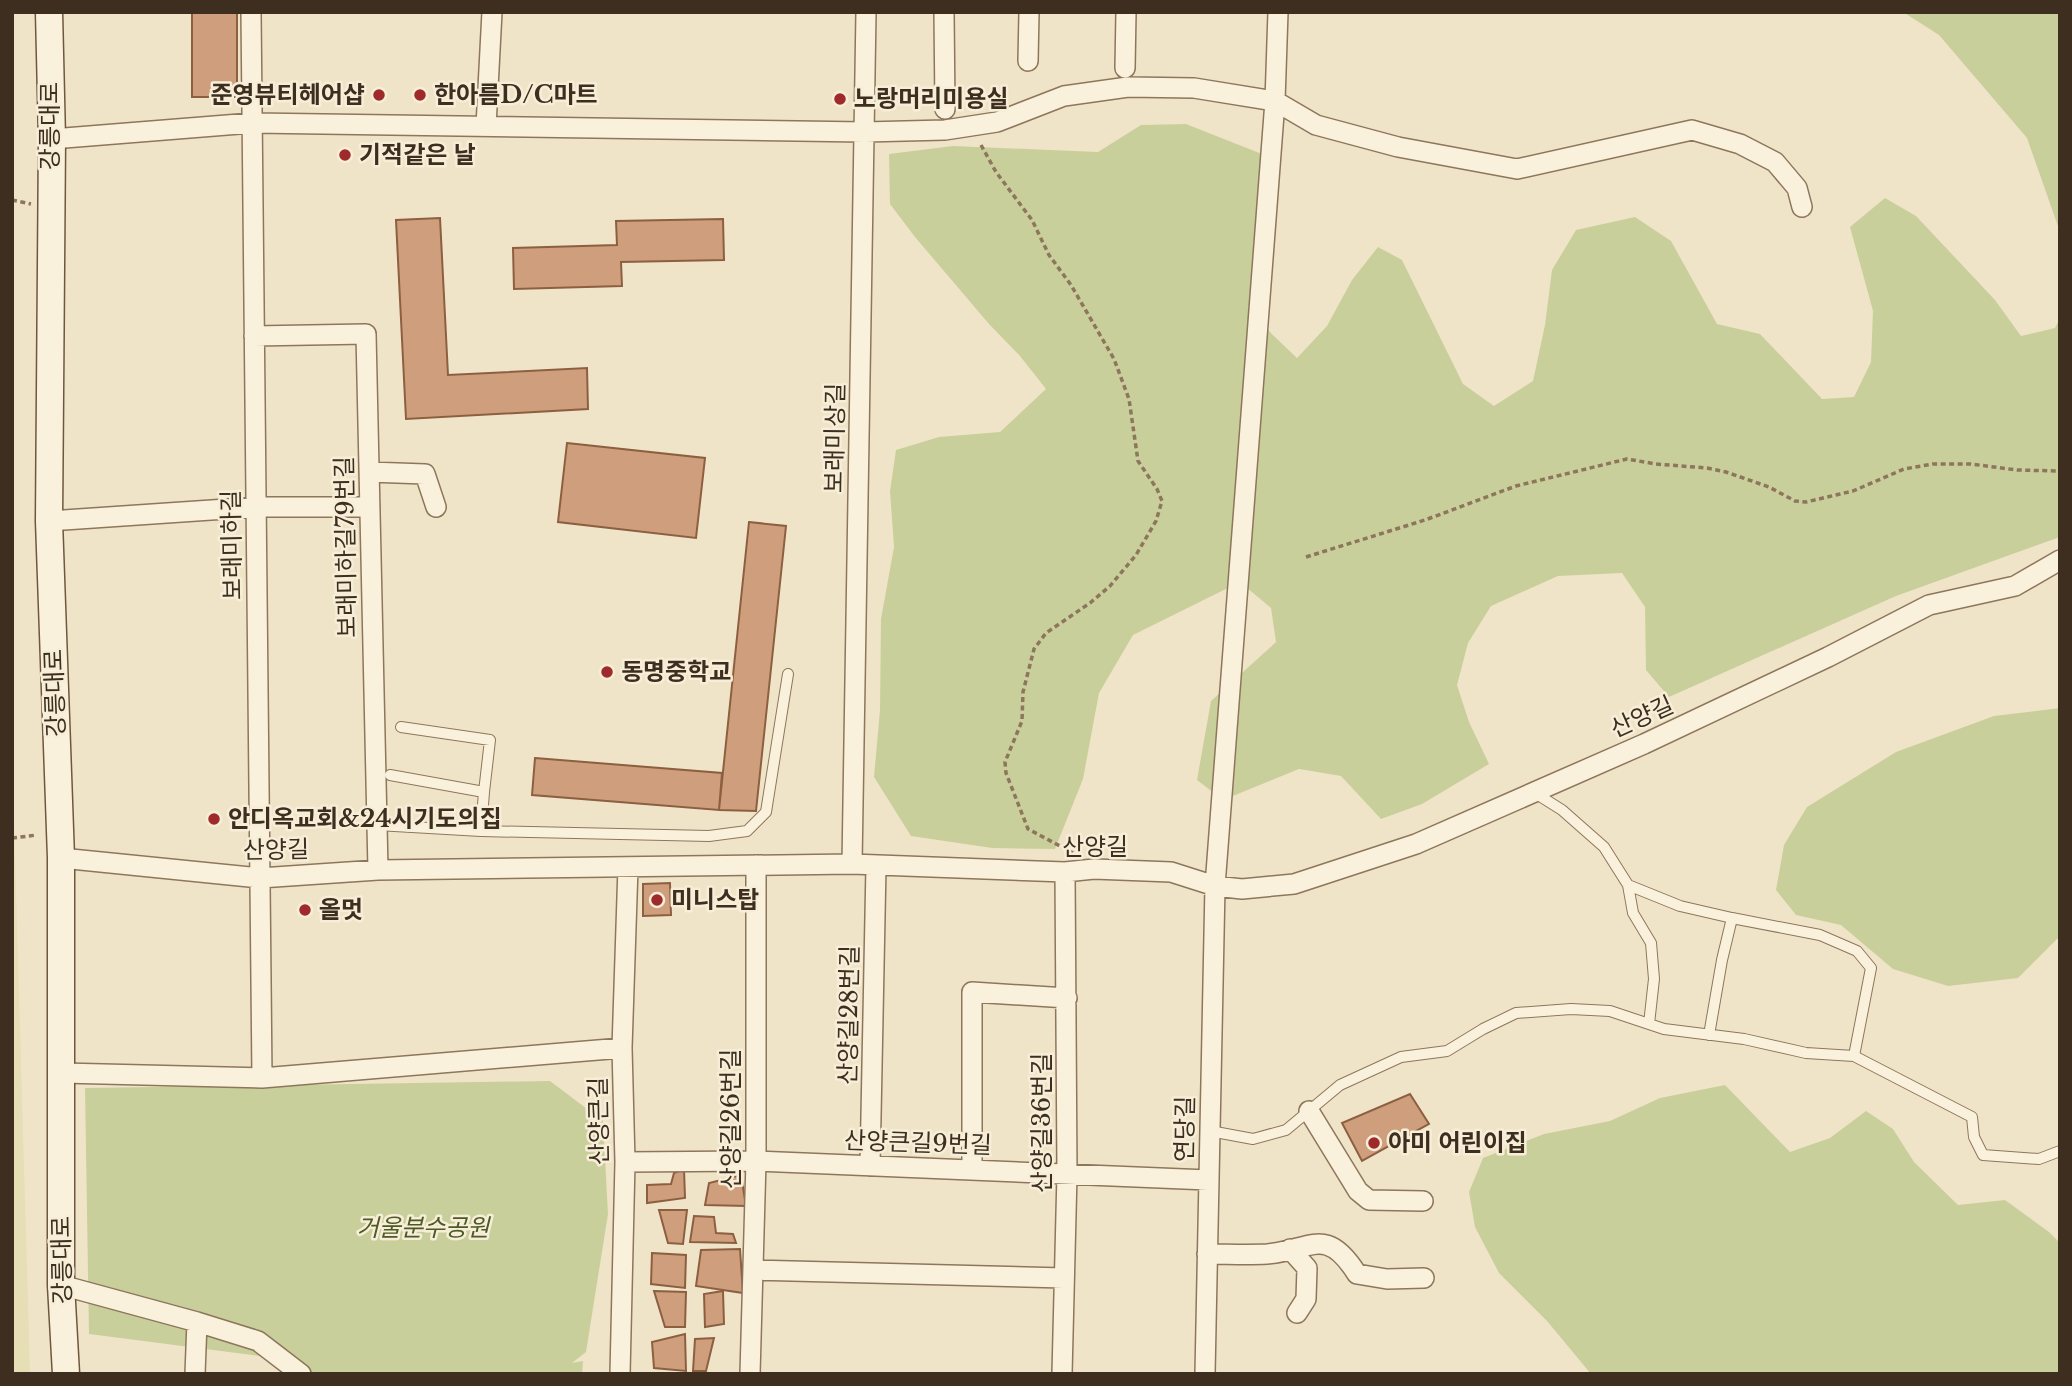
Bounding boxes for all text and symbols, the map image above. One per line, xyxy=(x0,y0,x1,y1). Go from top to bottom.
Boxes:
place label: 준영뷰티헤어샵 xyxy=(210,80,365,109)
place label: 한아름D/C마트 xyxy=(434,80,598,109)
street label: 강릉대로 xyxy=(35,82,64,170)
place label: 노랑머리미용실 xyxy=(854,84,1009,113)
marker: 준영뷰티헤어샵 xyxy=(371,87,387,103)
marker: 한아름D/C마트 xyxy=(412,87,428,103)
marker: 노랑머리미용실 xyxy=(832,91,848,107)
place label: 기적같은 날 xyxy=(359,140,476,169)
marker: 기적같은 날 xyxy=(337,147,353,163)
street label: 보래미상길 xyxy=(819,383,850,493)
street label: 보래미하길79번길 xyxy=(329,456,362,638)
street label: 보래미하길 xyxy=(216,490,247,600)
street label: 강릉대로 xyxy=(38,648,71,738)
place label: 동명중학교 xyxy=(621,657,731,686)
marker: 동명중학교 xyxy=(599,664,615,680)
street label: 산양길 xyxy=(1606,690,1678,743)
place label: 안디옥교회&24시기도의집 xyxy=(228,804,502,833)
marker: 안디옥교회&24시기도의집 xyxy=(206,811,222,827)
street label: 산양길 xyxy=(1062,832,1128,861)
street label: 산양길 xyxy=(243,834,309,865)
place label: 미니스탑 xyxy=(671,885,759,914)
marker: 미니스탑 xyxy=(649,892,665,908)
place label: 올멋 xyxy=(319,895,363,924)
marker: 올멋 xyxy=(297,902,313,918)
street label: 산양길28번길 xyxy=(833,945,864,1085)
street label: 산양길26번길 xyxy=(716,1049,745,1189)
street label: 산양길36번길 xyxy=(1027,1053,1056,1193)
street label: 산양큰길 xyxy=(583,1077,614,1165)
street label: 연당길 xyxy=(1169,1096,1200,1162)
street label: 산양큰길9번길 xyxy=(844,1125,992,1160)
place label: 아미 어린이집 xyxy=(1388,1128,1527,1157)
marker: 아미 어린이집 xyxy=(1366,1135,1382,1151)
park label: 거울분수공원 xyxy=(357,1213,491,1242)
street label: 강릉대로 xyxy=(46,1216,77,1304)

